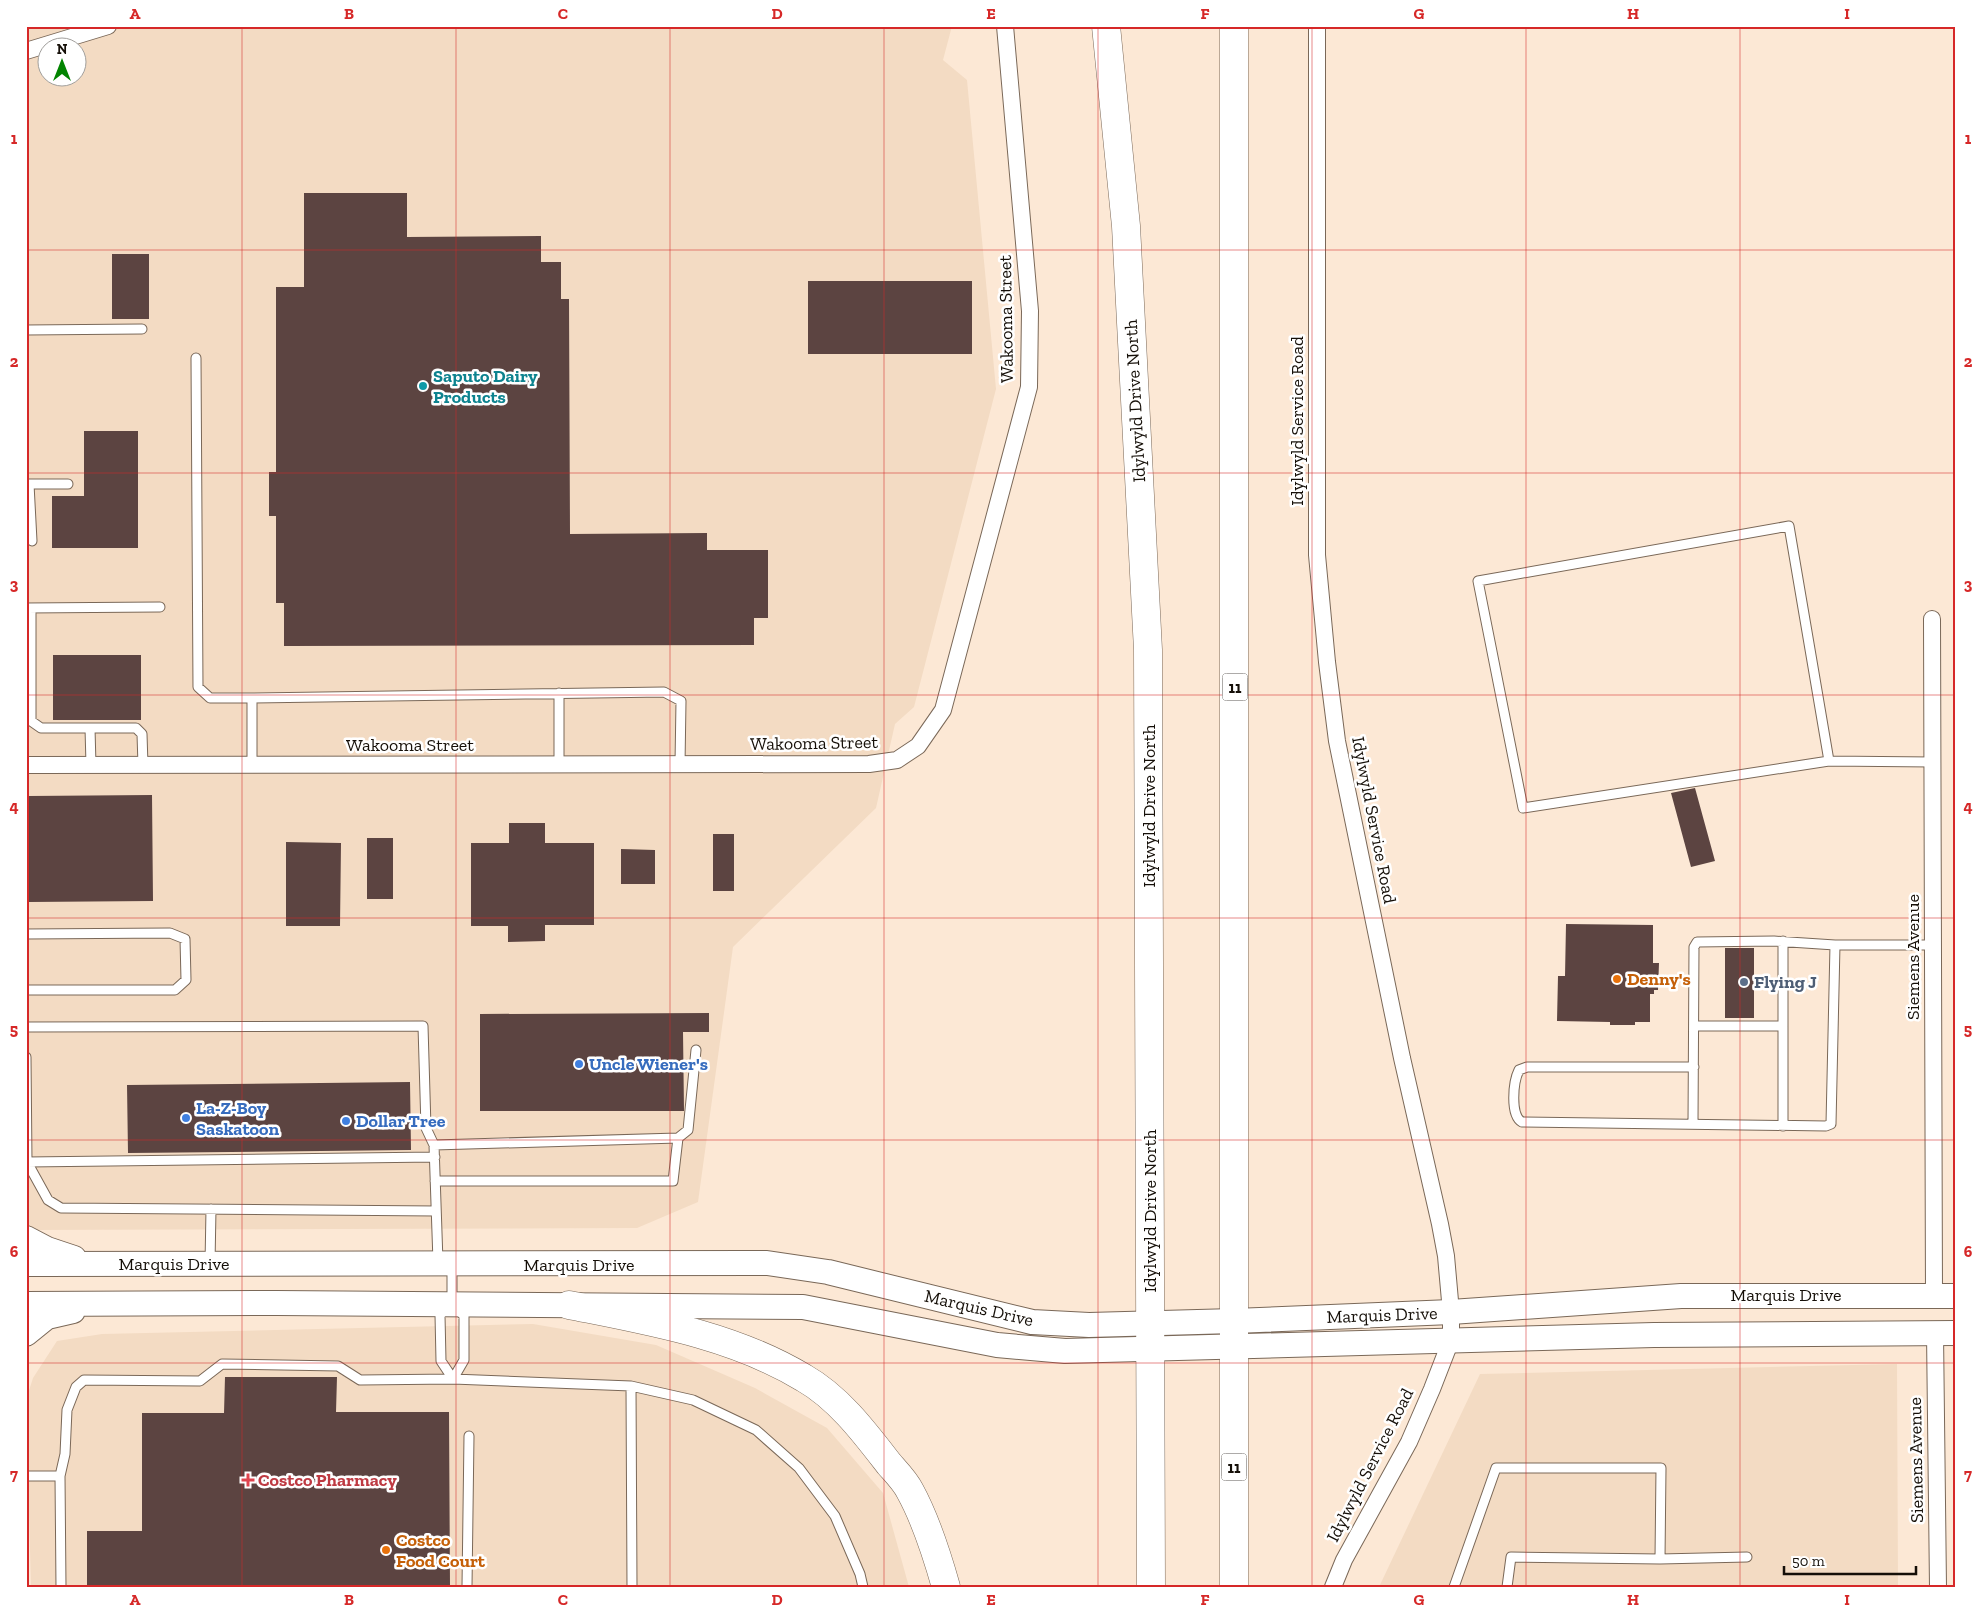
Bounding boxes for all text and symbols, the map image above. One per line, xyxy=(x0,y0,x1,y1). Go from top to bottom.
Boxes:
text: A xyxy=(130,4,141,23)
text: B xyxy=(344,4,354,23)
text: C xyxy=(558,4,568,23)
text: D xyxy=(771,4,783,23)
text: E xyxy=(986,4,996,23)
text: F xyxy=(1200,4,1210,23)
text: G xyxy=(1414,4,1425,23)
text: H xyxy=(1627,4,1639,23)
text: I xyxy=(1844,4,1850,23)
north arrow xyxy=(38,38,88,88)
text: N xyxy=(57,41,68,58)
text: 1 xyxy=(11,129,18,148)
text: 1 xyxy=(1965,129,1972,148)
street label: Wakooma Street xyxy=(994,255,1018,383)
street label: Idylwyld Drive North xyxy=(1120,319,1150,483)
street label: Idylwyld Service Road xyxy=(1286,336,1308,506)
text: 2 xyxy=(10,352,19,371)
text: 2 xyxy=(1964,352,1973,371)
place label: Saputo Dairy Products xyxy=(433,365,538,408)
marker: Saputo Dairy Products xyxy=(417,380,429,392)
text: 3 xyxy=(10,575,19,594)
text: 3 xyxy=(1964,575,1973,594)
road number: 11 xyxy=(1222,674,1248,700)
street label: Idylwyld Drive North xyxy=(1138,724,1160,888)
street label: Wakooma Street xyxy=(750,731,878,755)
street label: Wakooma Street xyxy=(346,734,474,756)
street label: Idylwyld Service Road xyxy=(1347,735,1401,905)
text: 4 xyxy=(9,797,19,816)
text: 4 xyxy=(1963,797,1973,816)
street label: Siemens Avenue xyxy=(1902,894,1924,1020)
place label: Denny's xyxy=(1627,968,1691,990)
place label: Flying J xyxy=(1754,971,1817,993)
marker: Denny's xyxy=(1611,973,1623,985)
marker: Flying J xyxy=(1738,976,1750,988)
text: 5 xyxy=(10,1020,18,1039)
text: 5 xyxy=(1964,1020,1972,1039)
place label: Uncle Wiener's xyxy=(589,1053,708,1075)
marker: Uncle Wiener's xyxy=(573,1058,585,1070)
place label: La-Z-Boy Saskatoon xyxy=(196,1097,279,1140)
place label: Dollar Tree xyxy=(356,1110,446,1132)
marker: La-Z-Boy Saskatoon xyxy=(180,1112,192,1124)
marker: Dollar Tree xyxy=(340,1115,352,1127)
street label: Idylwyld Drive North xyxy=(1139,1129,1161,1293)
text: 6 xyxy=(10,1242,19,1261)
text: 6 xyxy=(1964,1242,1973,1261)
street label: Marquis Drive xyxy=(118,1253,230,1275)
street label: Marquis Drive xyxy=(523,1254,635,1276)
street label: Marquis Drive xyxy=(1730,1284,1842,1306)
street label: Marquis Drive xyxy=(922,1285,1036,1331)
street label: Marquis Drive xyxy=(1326,1302,1438,1328)
street label: Idylwyld Service Road xyxy=(1322,1384,1418,1546)
street label: Siemens Avenue xyxy=(1904,1397,1928,1523)
road number: 11 xyxy=(1222,1454,1246,1480)
text: 7 xyxy=(10,1465,18,1484)
text: 7 xyxy=(1964,1465,1972,1484)
place label: Costco Pharmacy xyxy=(258,1469,397,1491)
marker: Costco Pharmacy xyxy=(242,1474,254,1486)
place label: Costco Food Court xyxy=(396,1529,486,1572)
scale bar xyxy=(1784,1543,1917,1575)
marker: Costco Food Court xyxy=(380,1544,392,1556)
text: 50 m xyxy=(1792,1552,1825,1570)
text: A xyxy=(130,1590,141,1609)
text: B xyxy=(344,1590,354,1609)
text: C xyxy=(558,1590,568,1609)
text: D xyxy=(771,1590,783,1609)
text: E xyxy=(986,1590,996,1609)
text: F xyxy=(1200,1590,1210,1609)
text: G xyxy=(1414,1590,1425,1609)
text: H xyxy=(1627,1590,1639,1609)
text: I xyxy=(1844,1590,1850,1609)

